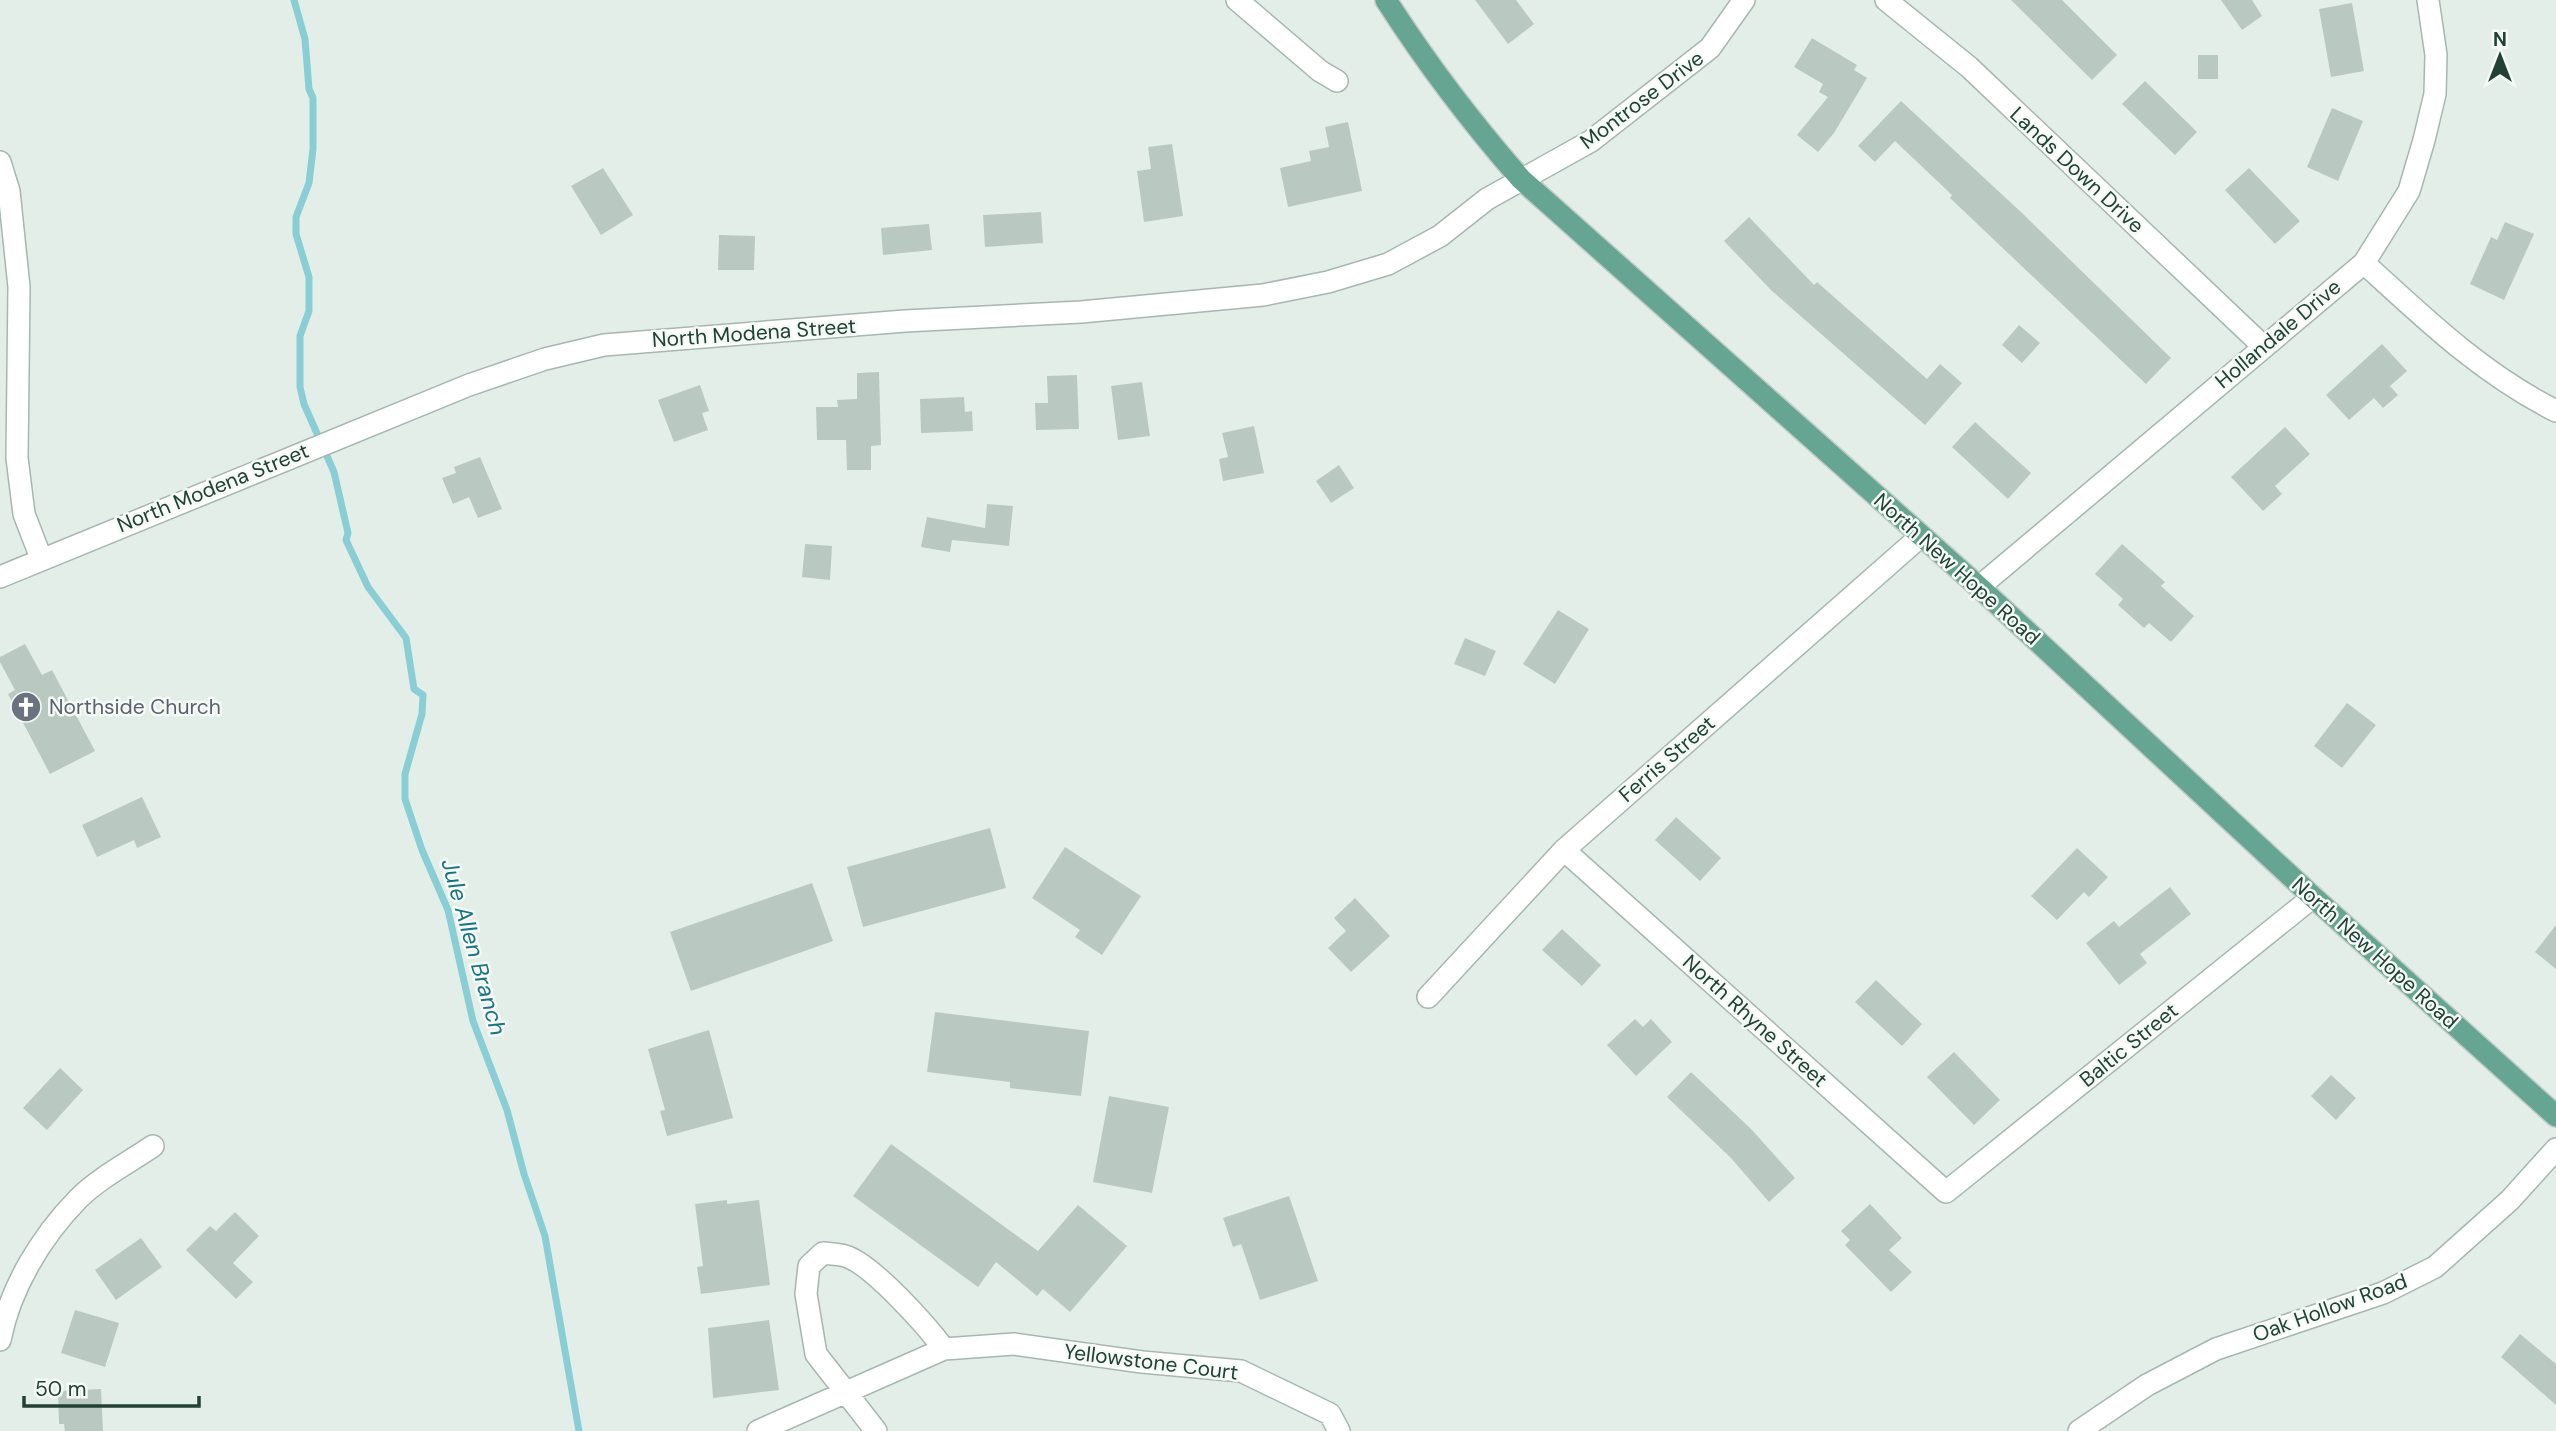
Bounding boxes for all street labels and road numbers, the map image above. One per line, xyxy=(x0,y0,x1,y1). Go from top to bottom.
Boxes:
street label: Montrose Drive xyxy=(1574,44,1710,156)
street label: Lands Down Drive xyxy=(2004,101,2150,240)
street label: Hollandale Drive xyxy=(2209,273,2347,395)
street label: North Modena Street xyxy=(651,312,857,354)
street label: North Modena Street xyxy=(113,437,313,539)
street label: North New Hope Road xyxy=(1868,487,2046,651)
street label: Ferris Street xyxy=(1613,709,1721,809)
street label: North New Hope Road xyxy=(2286,871,2464,1035)
street label: North Rhyne Street xyxy=(1677,948,1833,1094)
street label: Baltic Street xyxy=(2074,997,2184,1093)
street label: Oak Hollow Road xyxy=(2249,1267,2411,1349)
street label: Yellowstone Court xyxy=(1062,1337,1240,1387)

